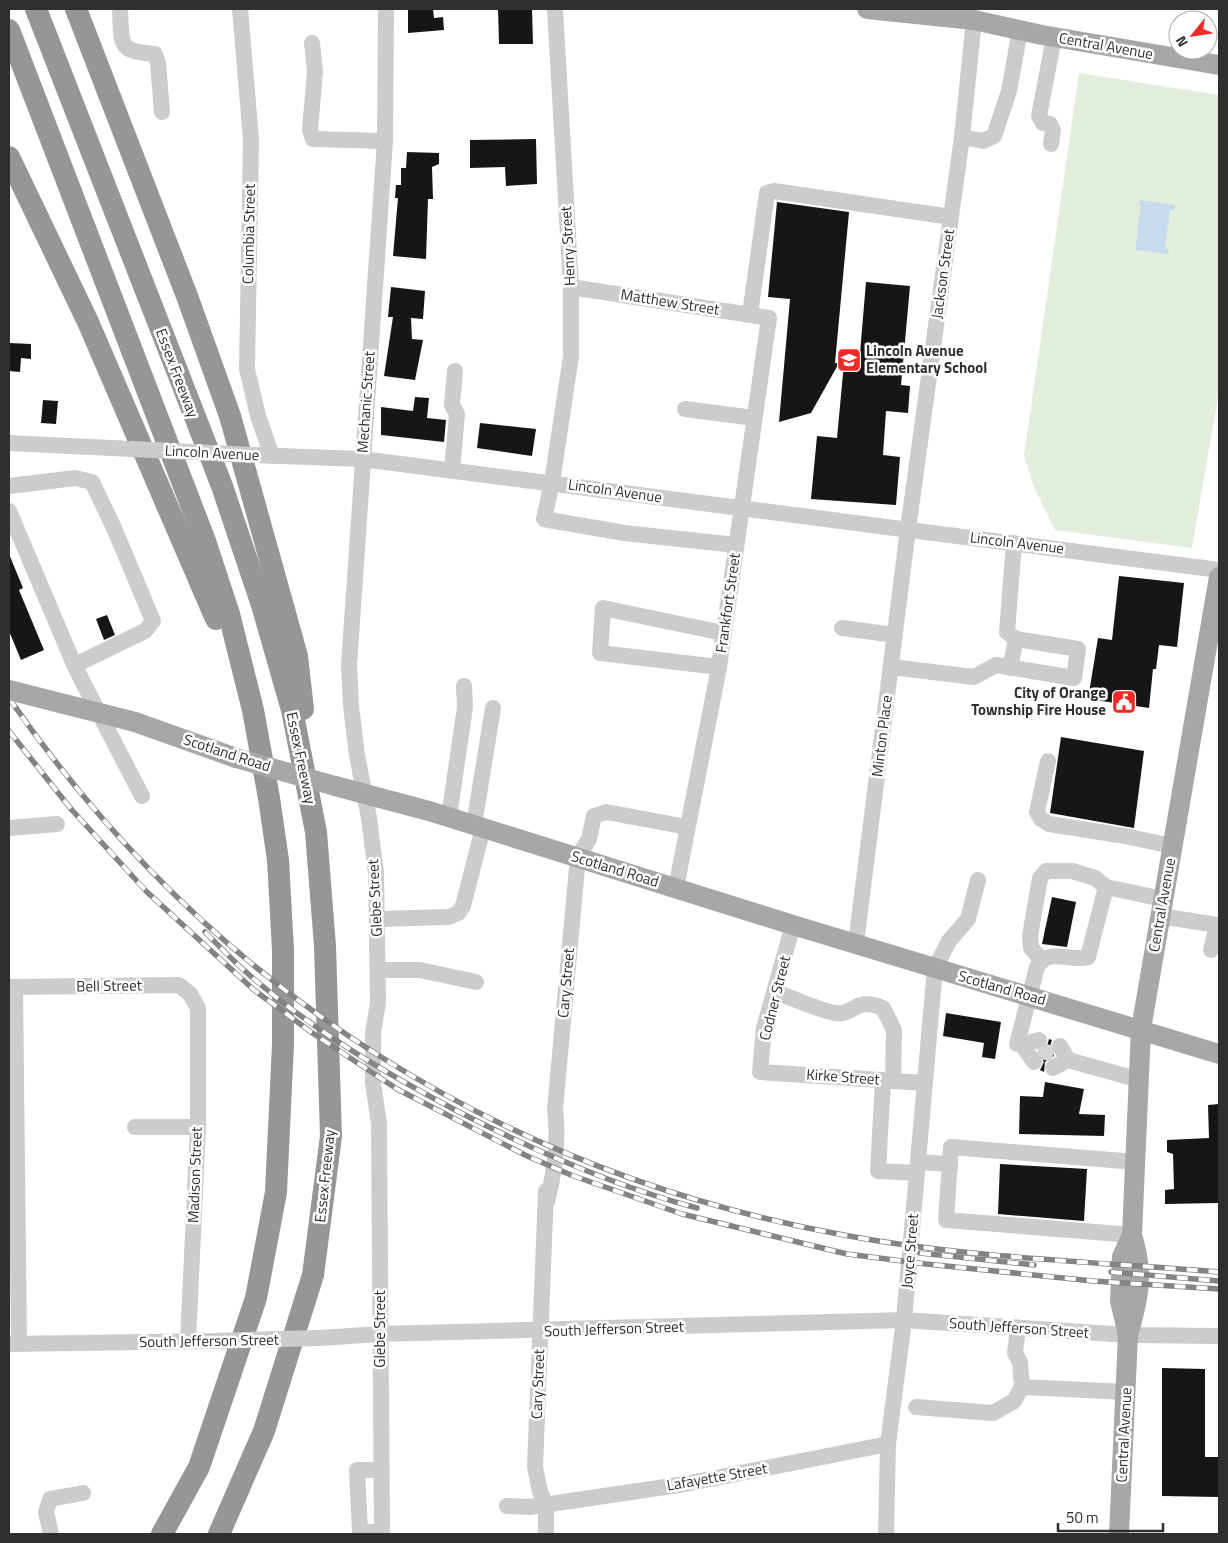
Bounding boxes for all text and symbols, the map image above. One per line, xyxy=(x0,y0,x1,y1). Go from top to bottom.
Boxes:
north arrow xyxy=(1168,10,1218,60)
street label: Central Avenue xyxy=(1057,26,1155,65)
text: N xyxy=(1170,32,1193,51)
street label: Columbia Street xyxy=(236,183,261,284)
street label: Henry Street xyxy=(554,205,581,287)
street label: Jackson Street xyxy=(925,227,960,320)
street label: Matthew Street xyxy=(619,282,722,321)
street label: Essex Freeway xyxy=(150,325,205,421)
place label: Lincoln Avenue Elementary School xyxy=(866,339,987,379)
school or university icon: Lincoln Avenue Elementary School xyxy=(836,347,862,373)
street label: Mechanic Street xyxy=(350,350,381,454)
street label: Lincoln Avenue xyxy=(164,439,260,466)
street label: Lincoln Avenue xyxy=(567,473,664,508)
street label: Lincoln Avenue xyxy=(969,525,1065,560)
street label: Frankfort Street xyxy=(709,551,746,654)
place label: City of Orange Township Fire House xyxy=(971,681,1106,721)
public building icon: City of Orange Township Fire House xyxy=(1111,689,1137,715)
street label: Minton Place xyxy=(865,694,898,778)
street label: Essex Freeway xyxy=(281,710,322,806)
street label: Scotland Road xyxy=(181,728,274,777)
street label: Scotland Road xyxy=(569,844,662,893)
street label: Central Avenue xyxy=(1142,856,1181,954)
street label: Glebe Street xyxy=(361,858,388,937)
street label: Cary Street xyxy=(551,946,580,1019)
street label: Codner Street xyxy=(753,952,796,1043)
street label: Scotland Road xyxy=(955,964,1049,1011)
street label: Bell Street xyxy=(76,973,143,998)
street label: Kirke Street xyxy=(806,1062,881,1091)
street label: Madison Street xyxy=(181,1126,208,1223)
street label: Essex Freeway xyxy=(308,1128,341,1224)
street label: Joyce Street xyxy=(895,1212,924,1289)
street label: Glebe Street xyxy=(368,1289,391,1368)
street label: South Jefferson Street xyxy=(948,1311,1090,1344)
street label: South Jefferson Street xyxy=(544,1315,685,1342)
street label: South Jefferson Street xyxy=(139,1328,280,1353)
street label: Cary Street xyxy=(525,1348,550,1419)
street label: Central Avenue xyxy=(1110,1387,1137,1483)
street label: Lafayette Street xyxy=(665,1456,770,1497)
scale bar xyxy=(1058,1500,1163,1532)
text: 50 m xyxy=(1066,1506,1099,1529)

